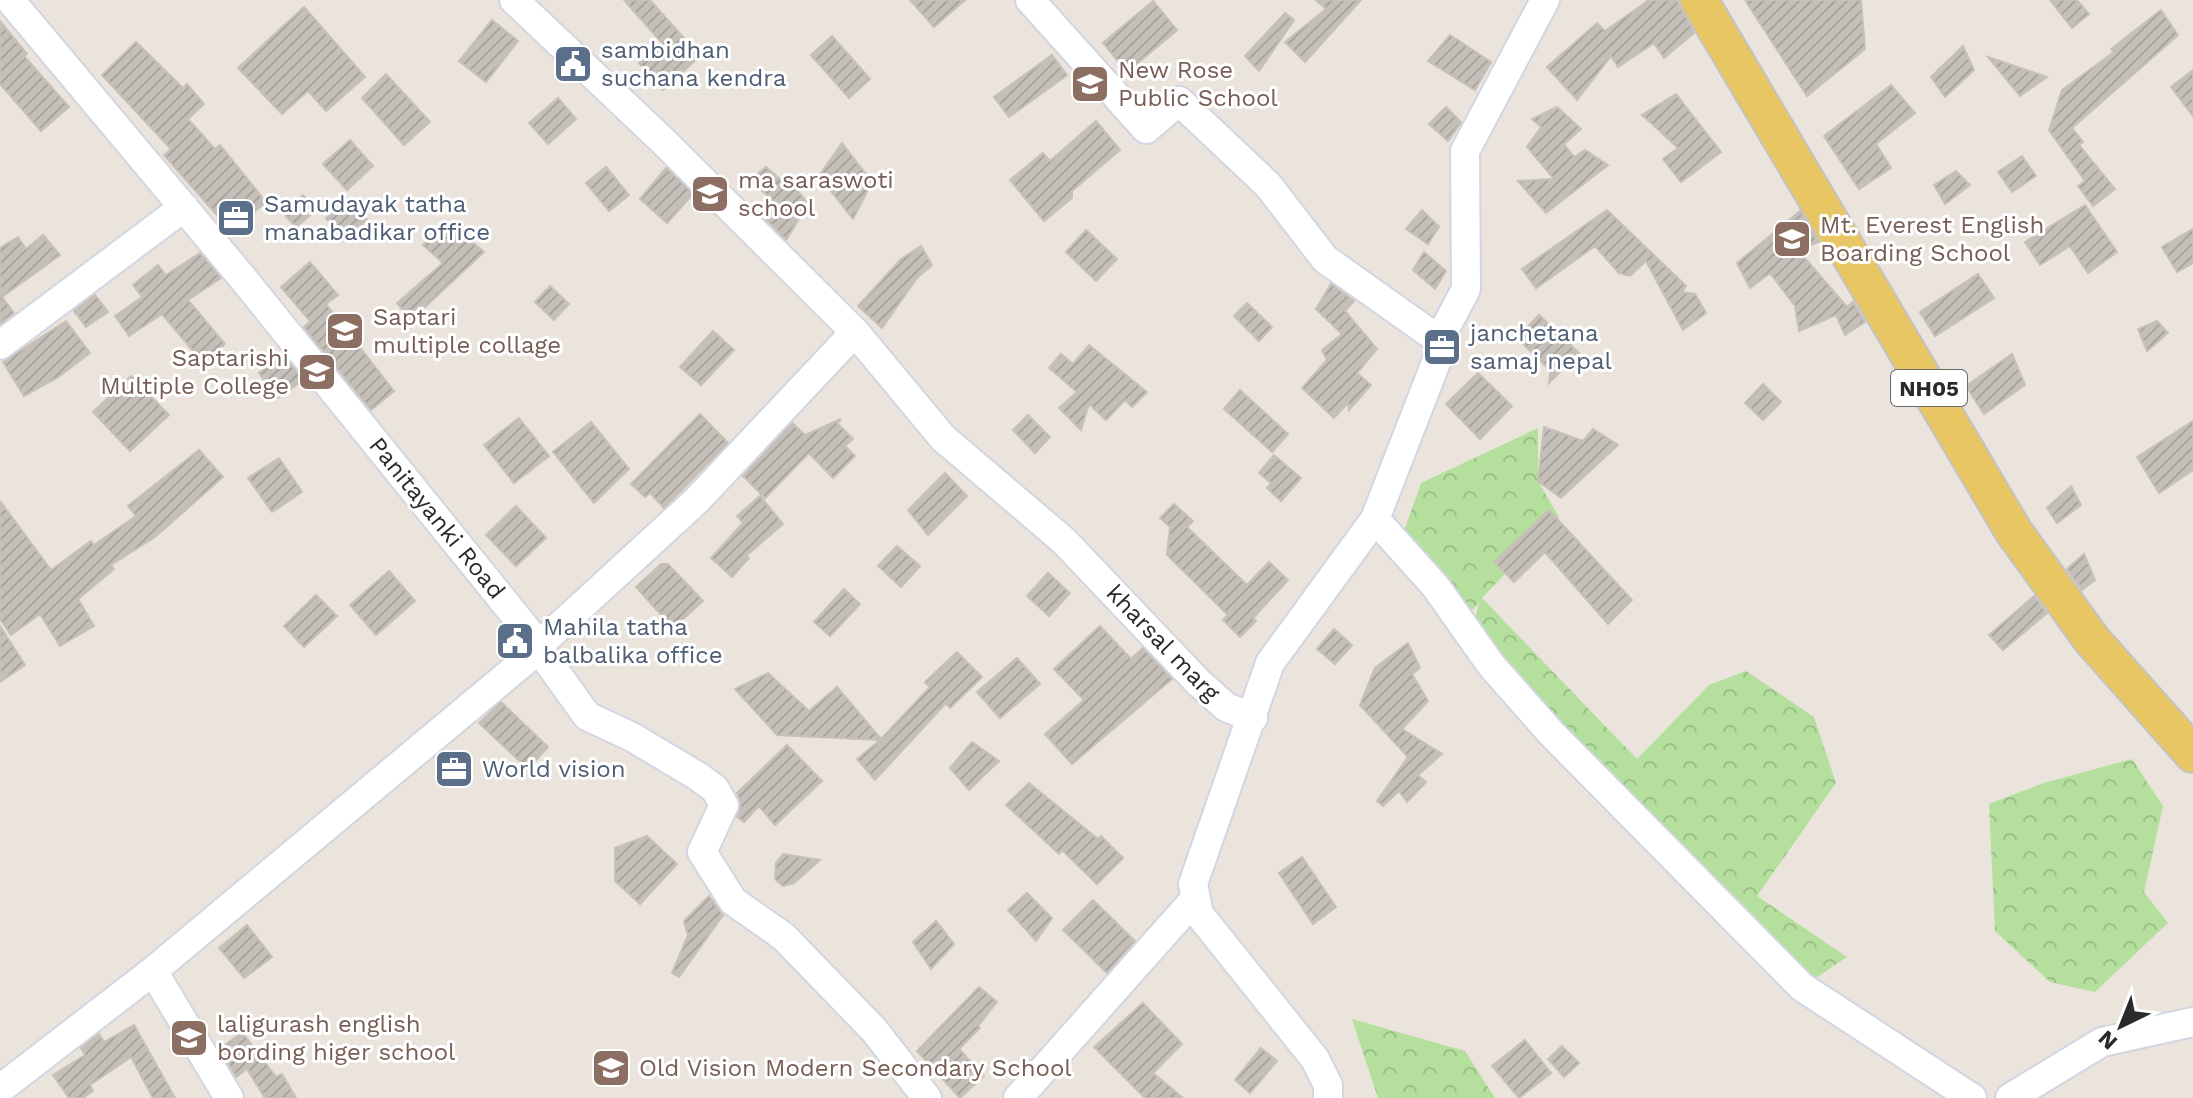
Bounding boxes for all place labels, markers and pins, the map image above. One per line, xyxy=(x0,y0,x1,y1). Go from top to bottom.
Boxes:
place label: sambidhan suchana kendra xyxy=(601,36,786,92)
public building icon: sambidhan suchana kendra xyxy=(552,43,594,85)
place label: New Rose Public School xyxy=(1118,56,1278,112)
school or university icon: New Rose Public School xyxy=(1069,63,1111,105)
place label: ma saraswoti school xyxy=(738,166,894,222)
school or university icon: ma saraswoti school xyxy=(689,173,731,215)
place label: Samudayak tatha manabadikar office xyxy=(264,190,490,246)
office icon: Samudayak tatha manabadikar office xyxy=(215,197,257,239)
place label: Mt. Everest English Boarding School xyxy=(1820,211,2044,267)
school or university icon: Mt. Everest English Boarding School xyxy=(1771,218,1813,260)
place label: Saptari multiple collage xyxy=(373,303,561,359)
school or university icon: Saptari multiple collage xyxy=(324,310,366,352)
place label: janchetana samaj nepal xyxy=(1468,319,1613,375)
office icon: janchetana samaj nepal xyxy=(1421,326,1463,368)
place label: Saptarishi Multiple College xyxy=(100,344,289,400)
school or university icon: Saptarishi Multiple College xyxy=(296,351,338,393)
place label: Mahila tatha balbalika office xyxy=(543,613,723,669)
public building icon: Mahila tatha balbalika office xyxy=(494,620,536,662)
office icon: World vision xyxy=(433,748,475,790)
place label: World vision xyxy=(482,755,626,783)
place label: laligurash english bording higer school xyxy=(217,1010,456,1066)
school or university icon: laligurash english bording higer school xyxy=(168,1017,210,1059)
school or university icon: Old Vision Modern Secondary School xyxy=(590,1047,632,1089)
place label: Old Vision Modern Secondary School xyxy=(639,1054,1072,1082)

